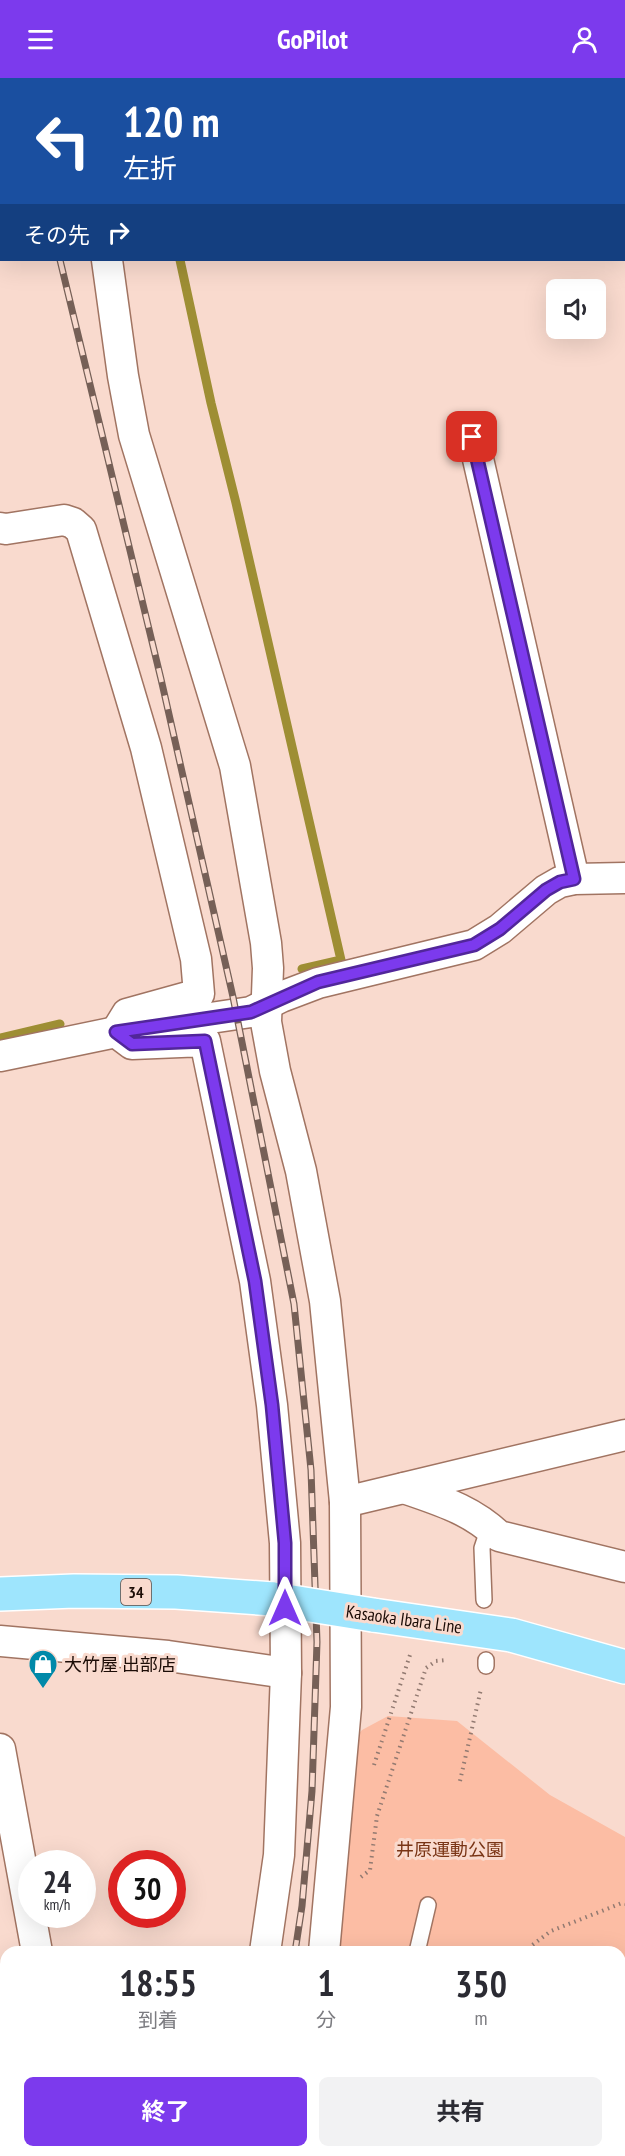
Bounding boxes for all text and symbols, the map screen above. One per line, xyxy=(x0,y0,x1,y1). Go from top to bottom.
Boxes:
text: GoPilot xyxy=(277,22,348,56)
icon: menu xyxy=(24,23,57,56)
icon: person xyxy=(568,23,601,56)
text: 120 m xyxy=(123,94,220,149)
icon: left xyxy=(24,102,102,180)
text: 左折 xyxy=(123,151,177,185)
icon: right xyxy=(102,216,135,249)
text: その先 xyxy=(24,221,90,249)
map controls xyxy=(546,279,606,339)
button: sound xyxy=(546,279,606,339)
pin xyxy=(446,411,497,462)
icon: arrive xyxy=(455,420,488,453)
position arrow xyxy=(253,1576,317,1640)
road number: 34 xyxy=(121,1579,151,1605)
street label: Kasaoka Ibara Line xyxy=(345,1599,463,1639)
shop icon: 大竹屋 出部店 xyxy=(27,1648,59,1690)
place label: 大竹屋 出部店 xyxy=(64,1653,176,1676)
park label: 井原運動公園 xyxy=(396,1838,504,1861)
speed limit sign: 30 xyxy=(108,1850,186,1928)
text: 24 xyxy=(43,1862,71,1901)
text: km/h xyxy=(44,1895,70,1914)
text: 18:55 xyxy=(119,1959,197,2006)
text: 1 xyxy=(318,1959,335,2006)
text: 350 xyxy=(455,1960,507,2007)
text: m xyxy=(475,2005,488,2031)
text: 到着 xyxy=(138,2007,178,2033)
text: 分 xyxy=(316,2007,336,2033)
button: 終了 xyxy=(24,2077,307,2146)
button: 共有 xyxy=(319,2077,602,2146)

